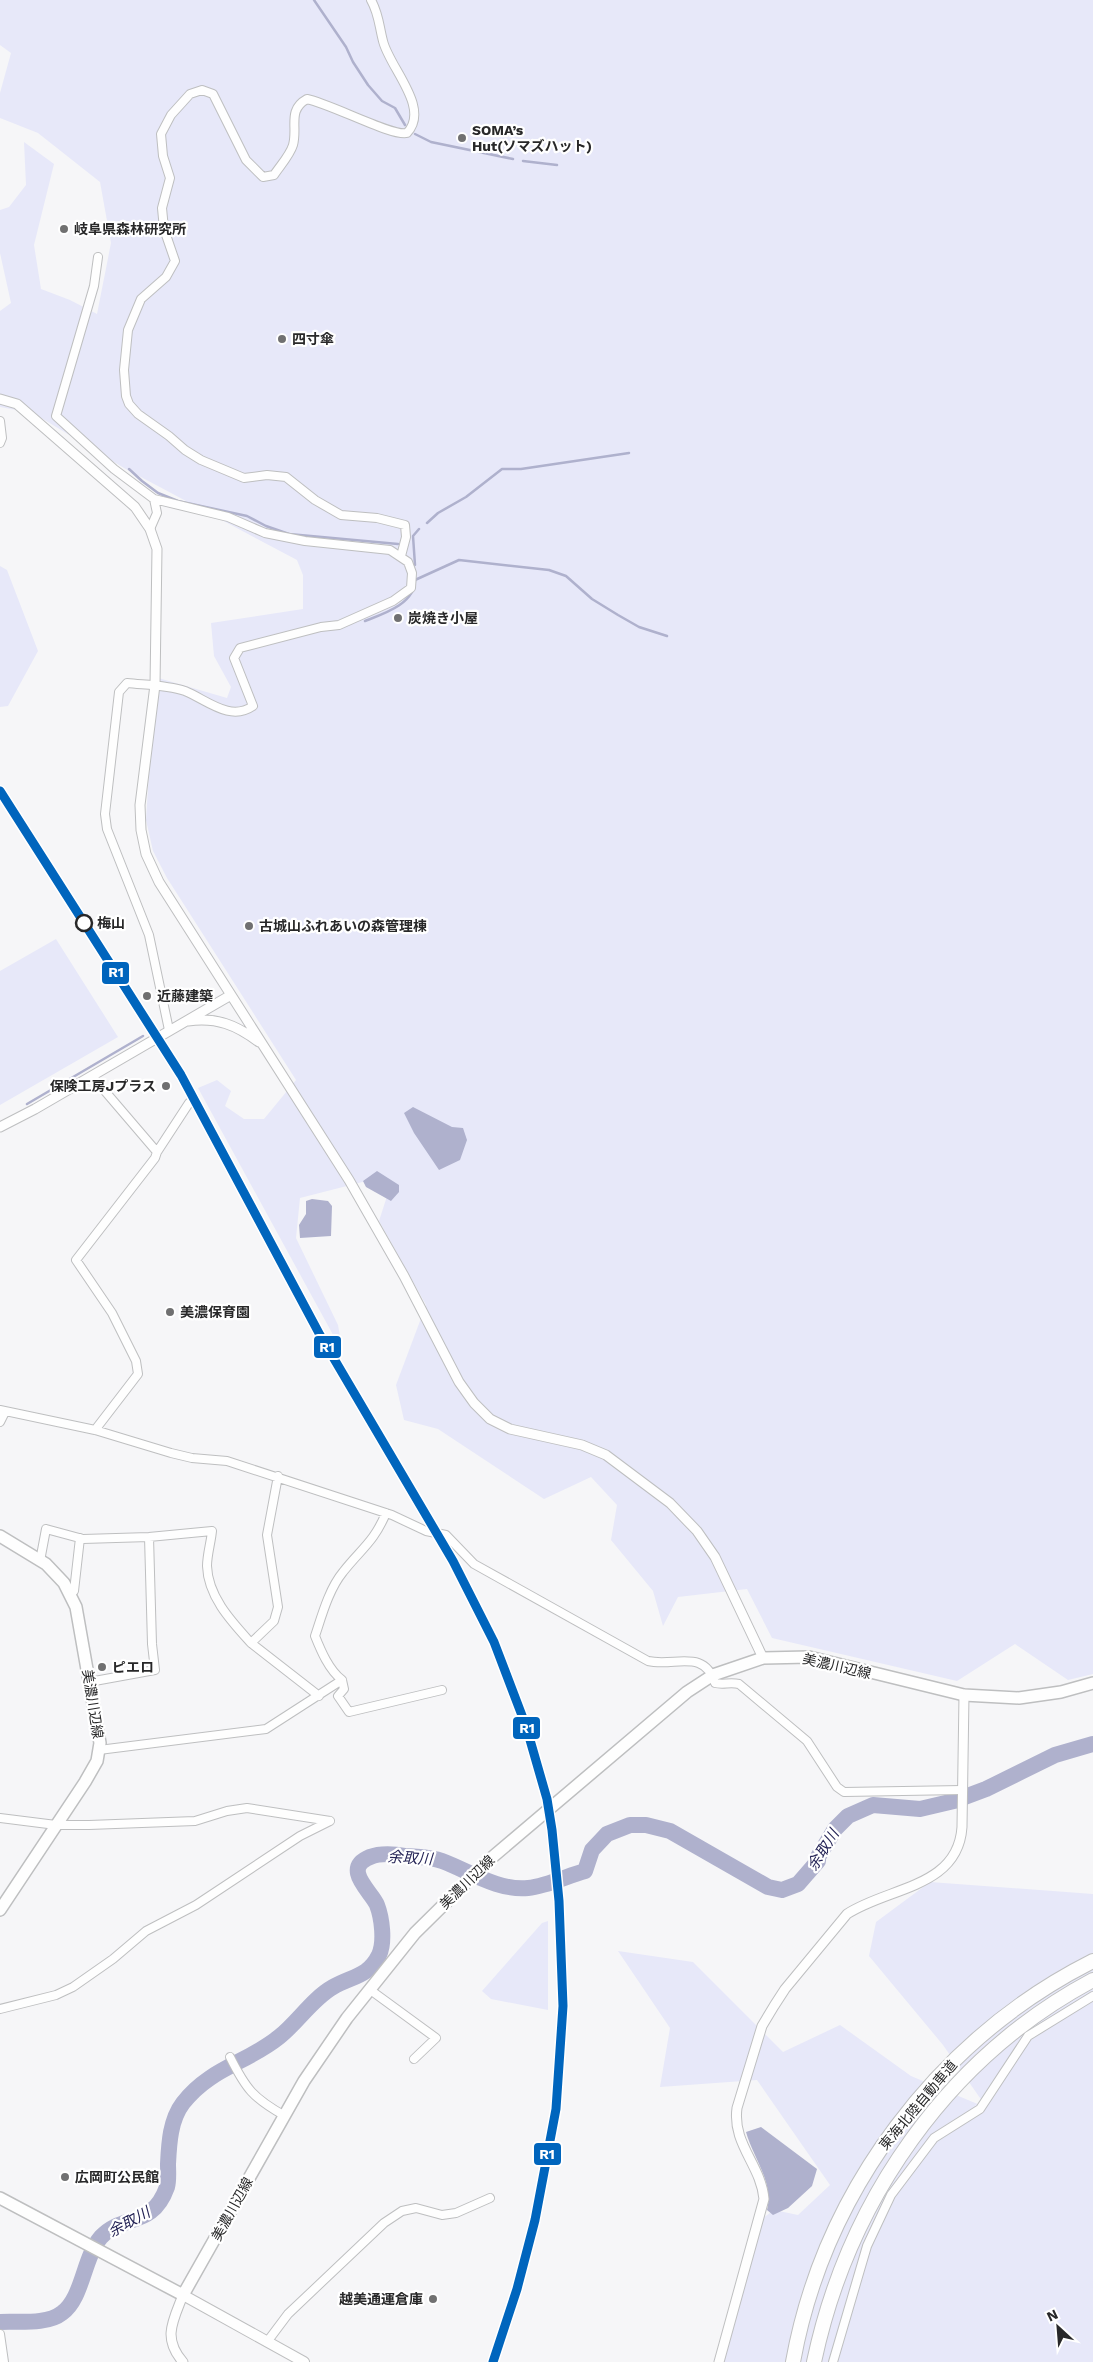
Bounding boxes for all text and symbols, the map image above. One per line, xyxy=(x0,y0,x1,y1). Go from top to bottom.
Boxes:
place label: SOMA’s Hut(ソマズハット) xyxy=(472,122,592,154)
marker: SOMA’s Hut(ソマズハット) xyxy=(456,132,468,144)
place label: 岐阜県森林研究所 xyxy=(74,221,186,237)
marker: 岐阜県森林研究所 xyxy=(58,223,70,235)
place label: 四寸傘 xyxy=(292,331,334,347)
marker: 四寸傘 xyxy=(276,333,288,345)
place label: 炭焼き小屋 xyxy=(408,610,478,626)
marker: 炭焼き小屋 xyxy=(392,612,404,624)
marker: 梅山 xyxy=(75,914,93,932)
place label: 梅山 xyxy=(97,915,125,931)
place label: 古城山ふれあいの森管理棟 xyxy=(259,918,427,934)
marker: 古城山ふれあいの森管理棟 xyxy=(243,920,255,932)
line badge: R1 xyxy=(101,961,130,985)
text: R1 xyxy=(108,964,124,980)
place label: 近藤建築 xyxy=(157,988,213,1004)
marker: 近藤建築 xyxy=(141,990,153,1002)
place label: 保険工房Jプラス xyxy=(50,1078,156,1094)
marker: 保険工房Jプラス xyxy=(160,1080,172,1092)
place label: 美濃保育園 xyxy=(180,1304,250,1320)
marker: 美濃保育園 xyxy=(164,1306,176,1318)
line badge: R1 xyxy=(313,1335,342,1359)
text: R1 xyxy=(319,1339,335,1355)
street label: 美濃川辺線 xyxy=(801,1650,873,1682)
place label: ピエロ xyxy=(112,1659,154,1675)
marker: ピエロ xyxy=(96,1661,108,1673)
street label: 美濃川辺線 xyxy=(80,1668,106,1740)
line badge: R1 xyxy=(512,1716,541,1740)
text: R1 xyxy=(519,1720,535,1736)
water label: 余取川 xyxy=(803,1824,844,1874)
water label: 余取川 xyxy=(387,1848,435,1868)
street label: 美濃川辺線 xyxy=(436,1852,498,1912)
street label: 東海北陸自動車道 xyxy=(876,2057,960,2153)
line badge: R1 xyxy=(533,2142,562,2166)
text: R1 xyxy=(539,2146,555,2162)
place label: 広岡町公民館 xyxy=(75,2169,159,2185)
marker: 広岡町公民館 xyxy=(59,2171,71,2183)
street label: 美濃川辺線 xyxy=(208,2175,256,2243)
water label: 余取川 xyxy=(105,2202,155,2241)
place label: 越美通運倉庫 xyxy=(339,2291,423,2307)
marker: 越美通運倉庫 xyxy=(427,2293,439,2305)
north arrow xyxy=(1033,2302,1083,2352)
text: N xyxy=(1044,2306,1060,2325)

